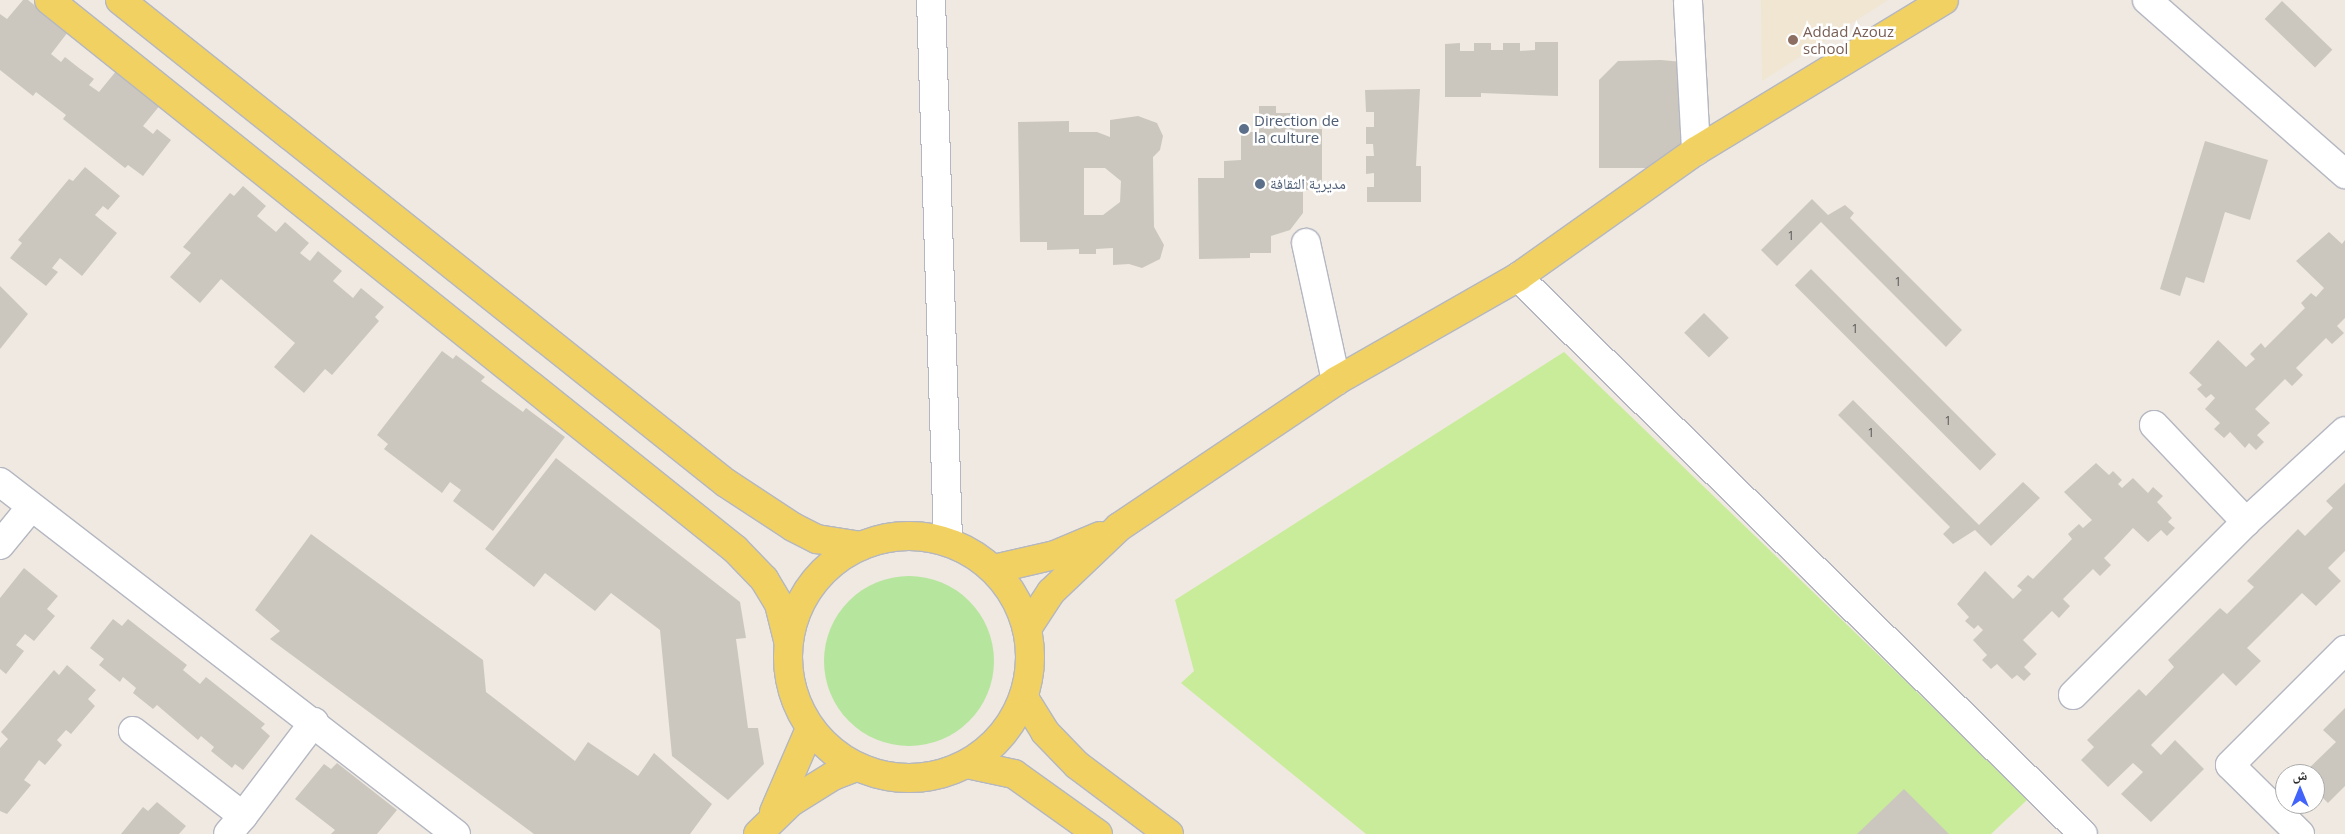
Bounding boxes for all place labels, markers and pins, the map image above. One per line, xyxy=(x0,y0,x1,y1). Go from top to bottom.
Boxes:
place label: Addad Azouz school xyxy=(1803,22,1894,57)
marker: Addad Azouz school xyxy=(1787,34,1799,46)
place label: Direction de la culture xyxy=(1254,111,1339,146)
marker: Direction de la culture xyxy=(1238,123,1250,135)
place label: مديرية الثقافة xyxy=(1270,175,1346,193)
marker: مديرية الثقافة xyxy=(1254,178,1266,190)

